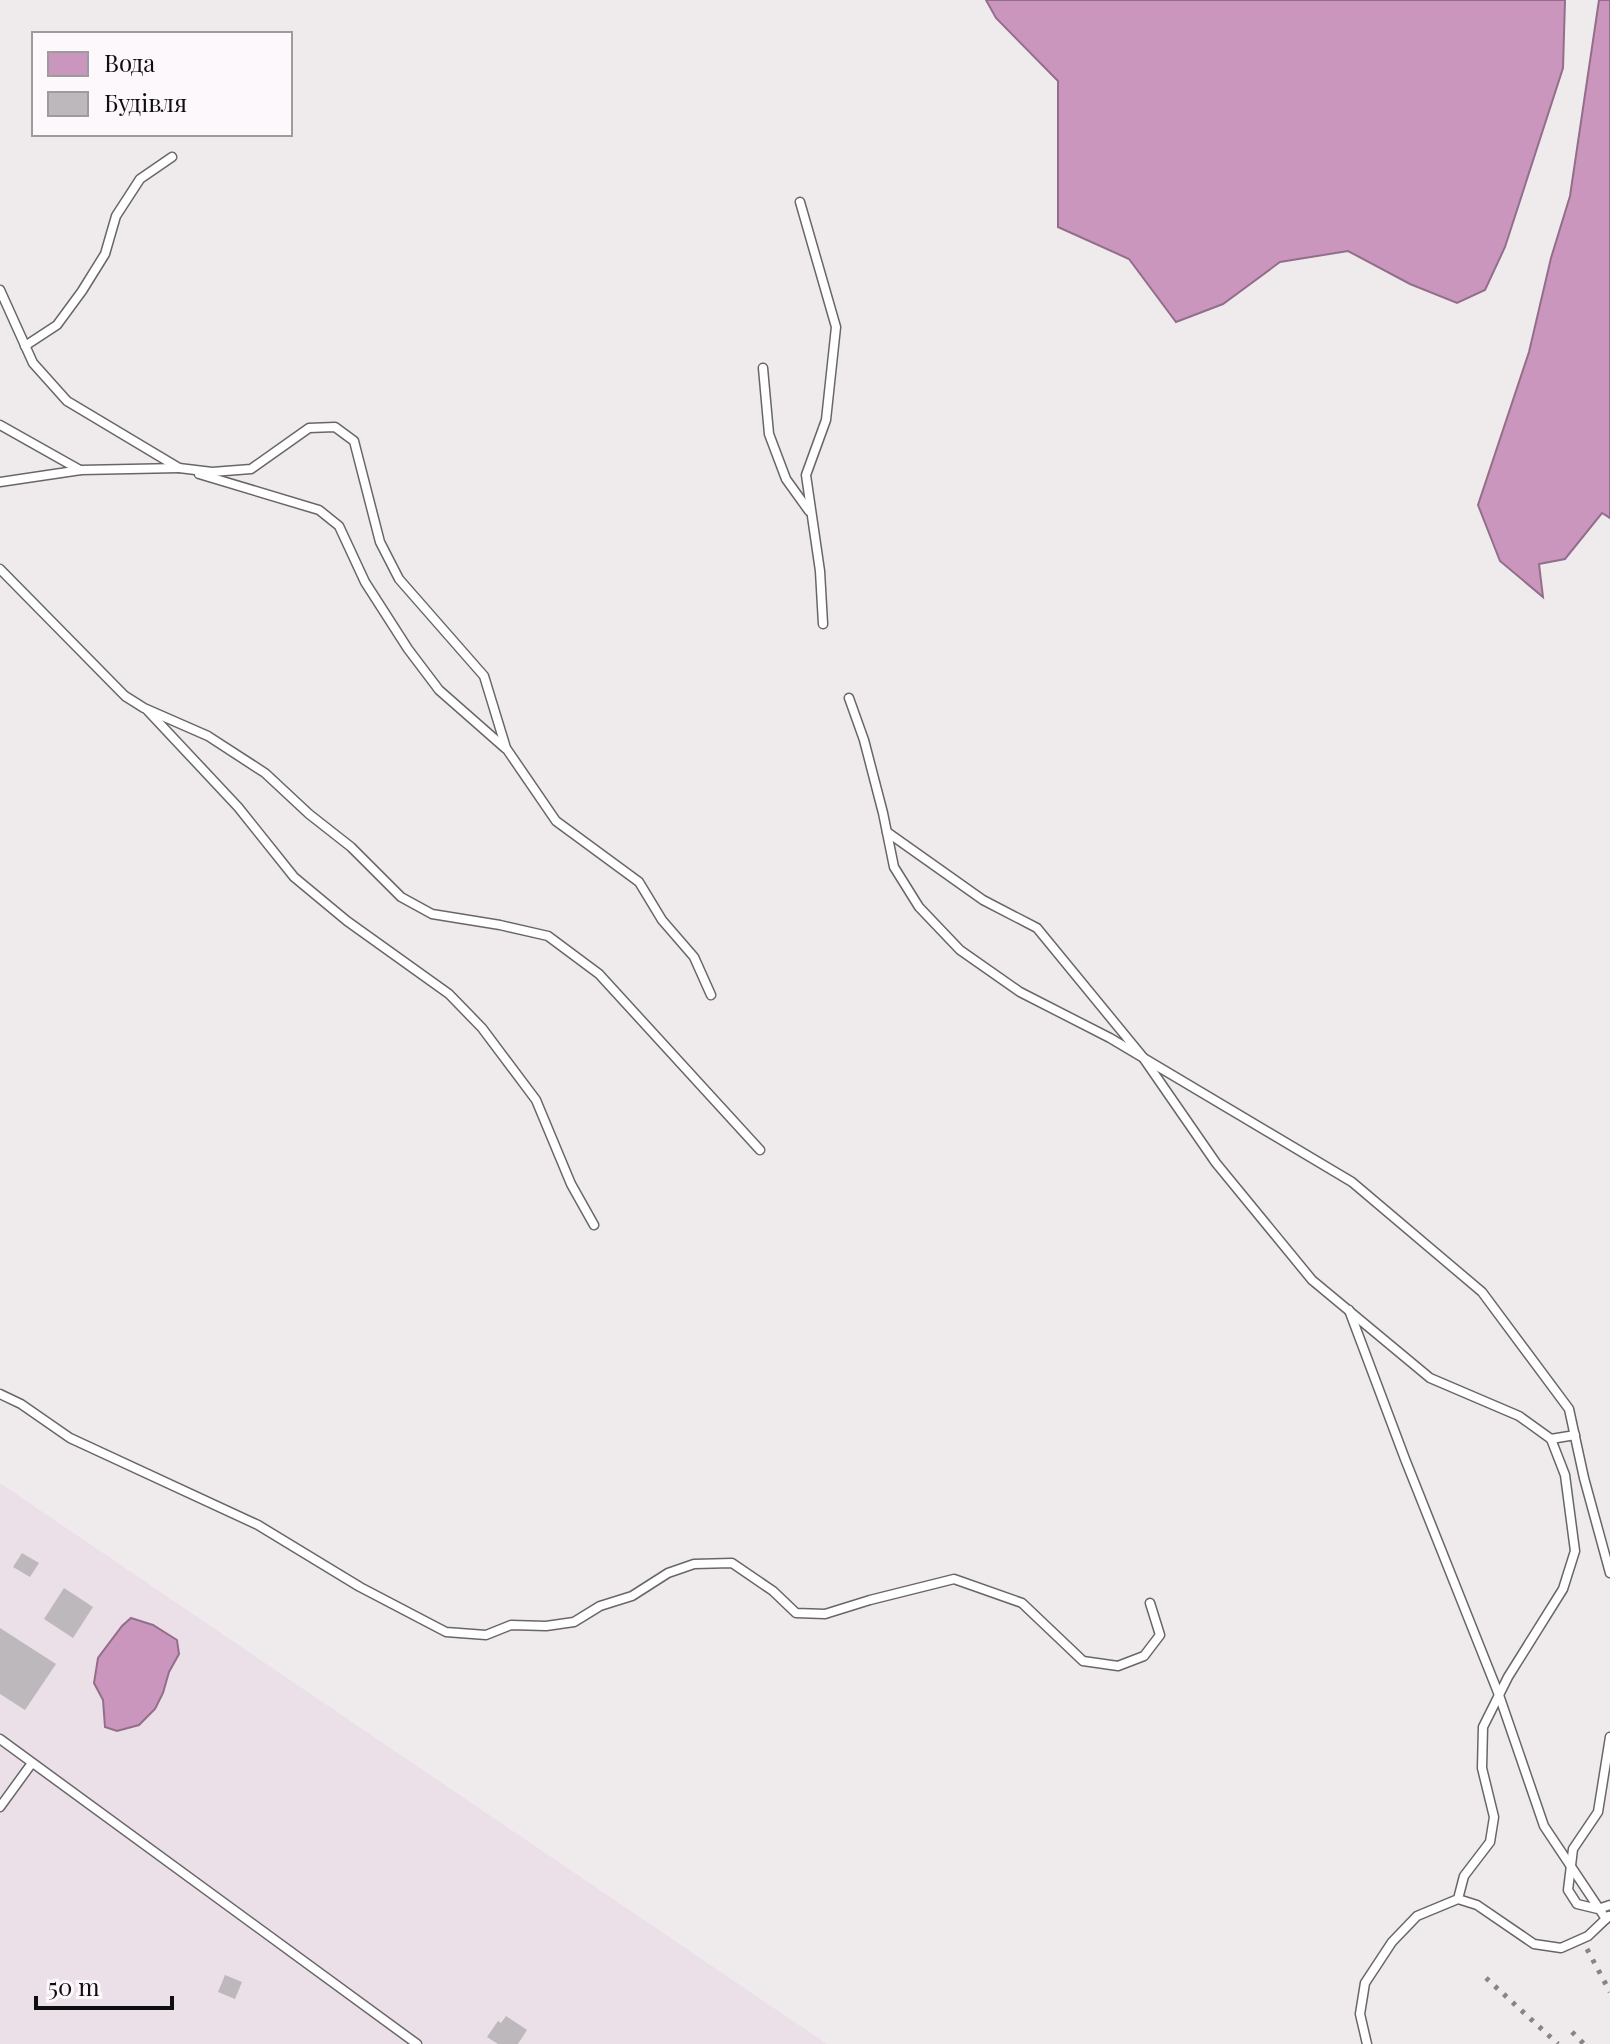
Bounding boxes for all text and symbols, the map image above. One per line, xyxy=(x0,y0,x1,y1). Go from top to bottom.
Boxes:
legend xyxy=(32,32,292,136)
text: Вода xyxy=(104,46,155,78)
text: Будівля xyxy=(104,86,187,118)
scale bar xyxy=(36,1960,172,2010)
text: 50 m xyxy=(48,1970,100,2002)

